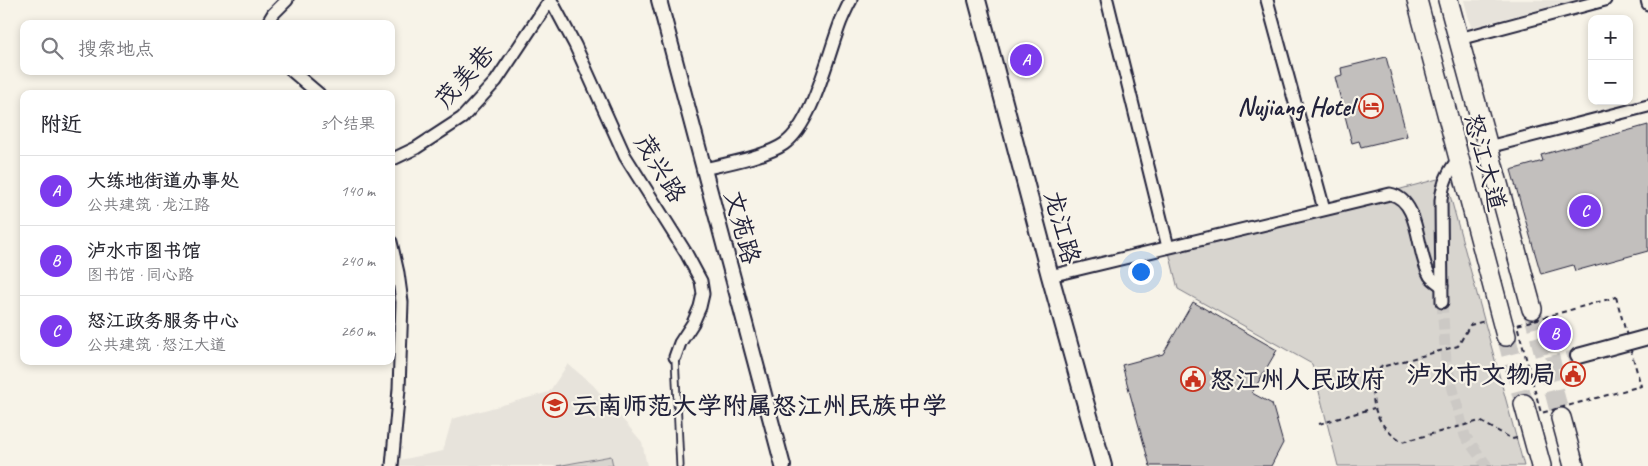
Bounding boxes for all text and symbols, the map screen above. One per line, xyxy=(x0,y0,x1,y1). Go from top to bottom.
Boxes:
map controls xyxy=(1588,15,1633,105)
button: + xyxy=(1588,15,1633,60)
search box xyxy=(20,20,395,75)
icon: search xyxy=(38,34,66,62)
text: 搜索地点 xyxy=(78,37,154,61)
street label: 茂美巷 xyxy=(428,38,502,115)
pin: A xyxy=(1010,41,1042,79)
button: − xyxy=(1588,60,1633,105)
place label: Nujiang Hotel xyxy=(1237,91,1359,123)
hotel icon: Nujiang Hotel xyxy=(1358,93,1384,119)
street label: 怒江大道 xyxy=(1457,110,1513,215)
text: 附近 xyxy=(40,111,82,137)
text: 3个结果 xyxy=(320,114,375,134)
street label: 茂兴路 xyxy=(627,128,693,209)
text: 大练地街道办事处 xyxy=(87,169,239,193)
text: A xyxy=(52,181,60,201)
text: 140 m xyxy=(341,181,375,201)
street label: 文苑路 xyxy=(717,187,767,268)
street label: 龙江路 xyxy=(1037,187,1087,268)
pin: C xyxy=(1569,192,1601,230)
text: 公共建筑 · 龙江路 xyxy=(87,195,210,215)
text: 泸水市图书馆 xyxy=(87,239,201,263)
text: B xyxy=(52,251,60,271)
text: 240 m xyxy=(341,251,375,271)
your location xyxy=(1128,259,1154,285)
text: 图书馆 · 同心路 xyxy=(87,265,194,285)
text: 怒江政务服务中心 xyxy=(87,309,239,333)
pin: B xyxy=(1539,315,1571,353)
text: C xyxy=(52,321,60,341)
text: 260 m xyxy=(341,321,375,341)
text: 公共建筑 · 怒江大道 xyxy=(87,335,226,355)
place label: 泸水市文物局 xyxy=(1406,359,1556,391)
public building icon: 泸水市文物局 xyxy=(1560,361,1586,387)
place label: 怒江州人民政府 xyxy=(1210,364,1385,396)
public building icon: 怒江州人民政府 xyxy=(1180,366,1206,392)
place label: 云南师范大学附属怒江州民族中学 xyxy=(572,390,947,422)
school or university icon: 云南师范大学附属怒江州民族中学 xyxy=(542,392,568,418)

